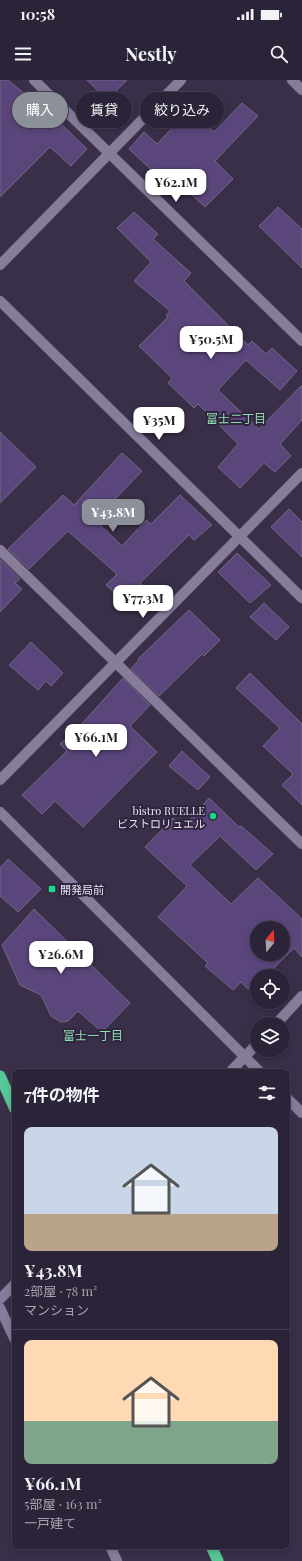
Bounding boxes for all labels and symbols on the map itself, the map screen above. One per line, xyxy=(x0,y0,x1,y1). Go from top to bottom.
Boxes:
pin: ¥62.1M xyxy=(143,169,209,203)
pin: ¥50.5M xyxy=(178,326,244,360)
pin: ¥35M xyxy=(135,407,183,441)
district label: 富士二丁目 xyxy=(206,410,266,426)
pin: ¥43.8M xyxy=(80,499,146,533)
pin: ¥77.3M xyxy=(110,585,176,619)
pin: ¥66.1M xyxy=(63,724,129,758)
place label: bistro RUELLE ビストロリュエル xyxy=(117,803,205,831)
marker: bistro RUELLE ビストロリュエル xyxy=(208,811,218,821)
place label: 開発局前 xyxy=(60,882,104,897)
marker: 開発局前 xyxy=(47,884,57,894)
north arrow xyxy=(250,921,290,961)
pin: ¥26.6M xyxy=(28,941,94,975)
district label: 富士一丁目 xyxy=(63,1027,123,1043)

